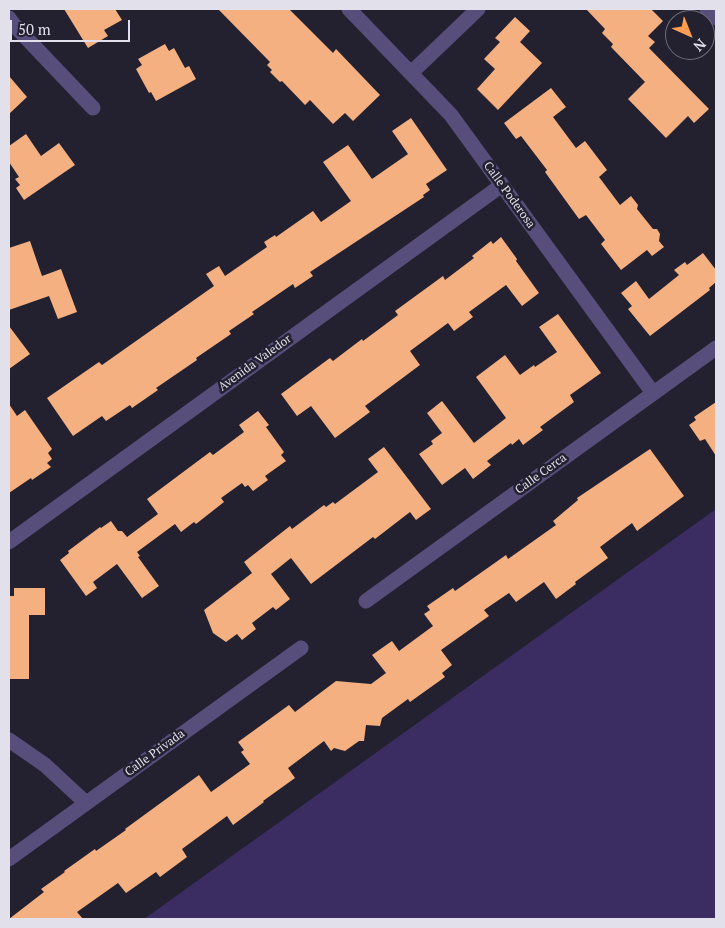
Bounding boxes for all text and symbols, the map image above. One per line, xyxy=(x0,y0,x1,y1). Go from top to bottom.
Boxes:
scale bar xyxy=(12,10,132,42)
north arrow xyxy=(665,10,715,60)
text: 50 m xyxy=(18,19,51,39)
text: N xyxy=(690,35,710,56)
street label: Calle Poderosa xyxy=(480,159,538,231)
street label: Avenida Valedor xyxy=(216,332,294,394)
street label: Calle Cerca xyxy=(513,451,569,497)
street label: Calle Privada xyxy=(122,727,188,779)

